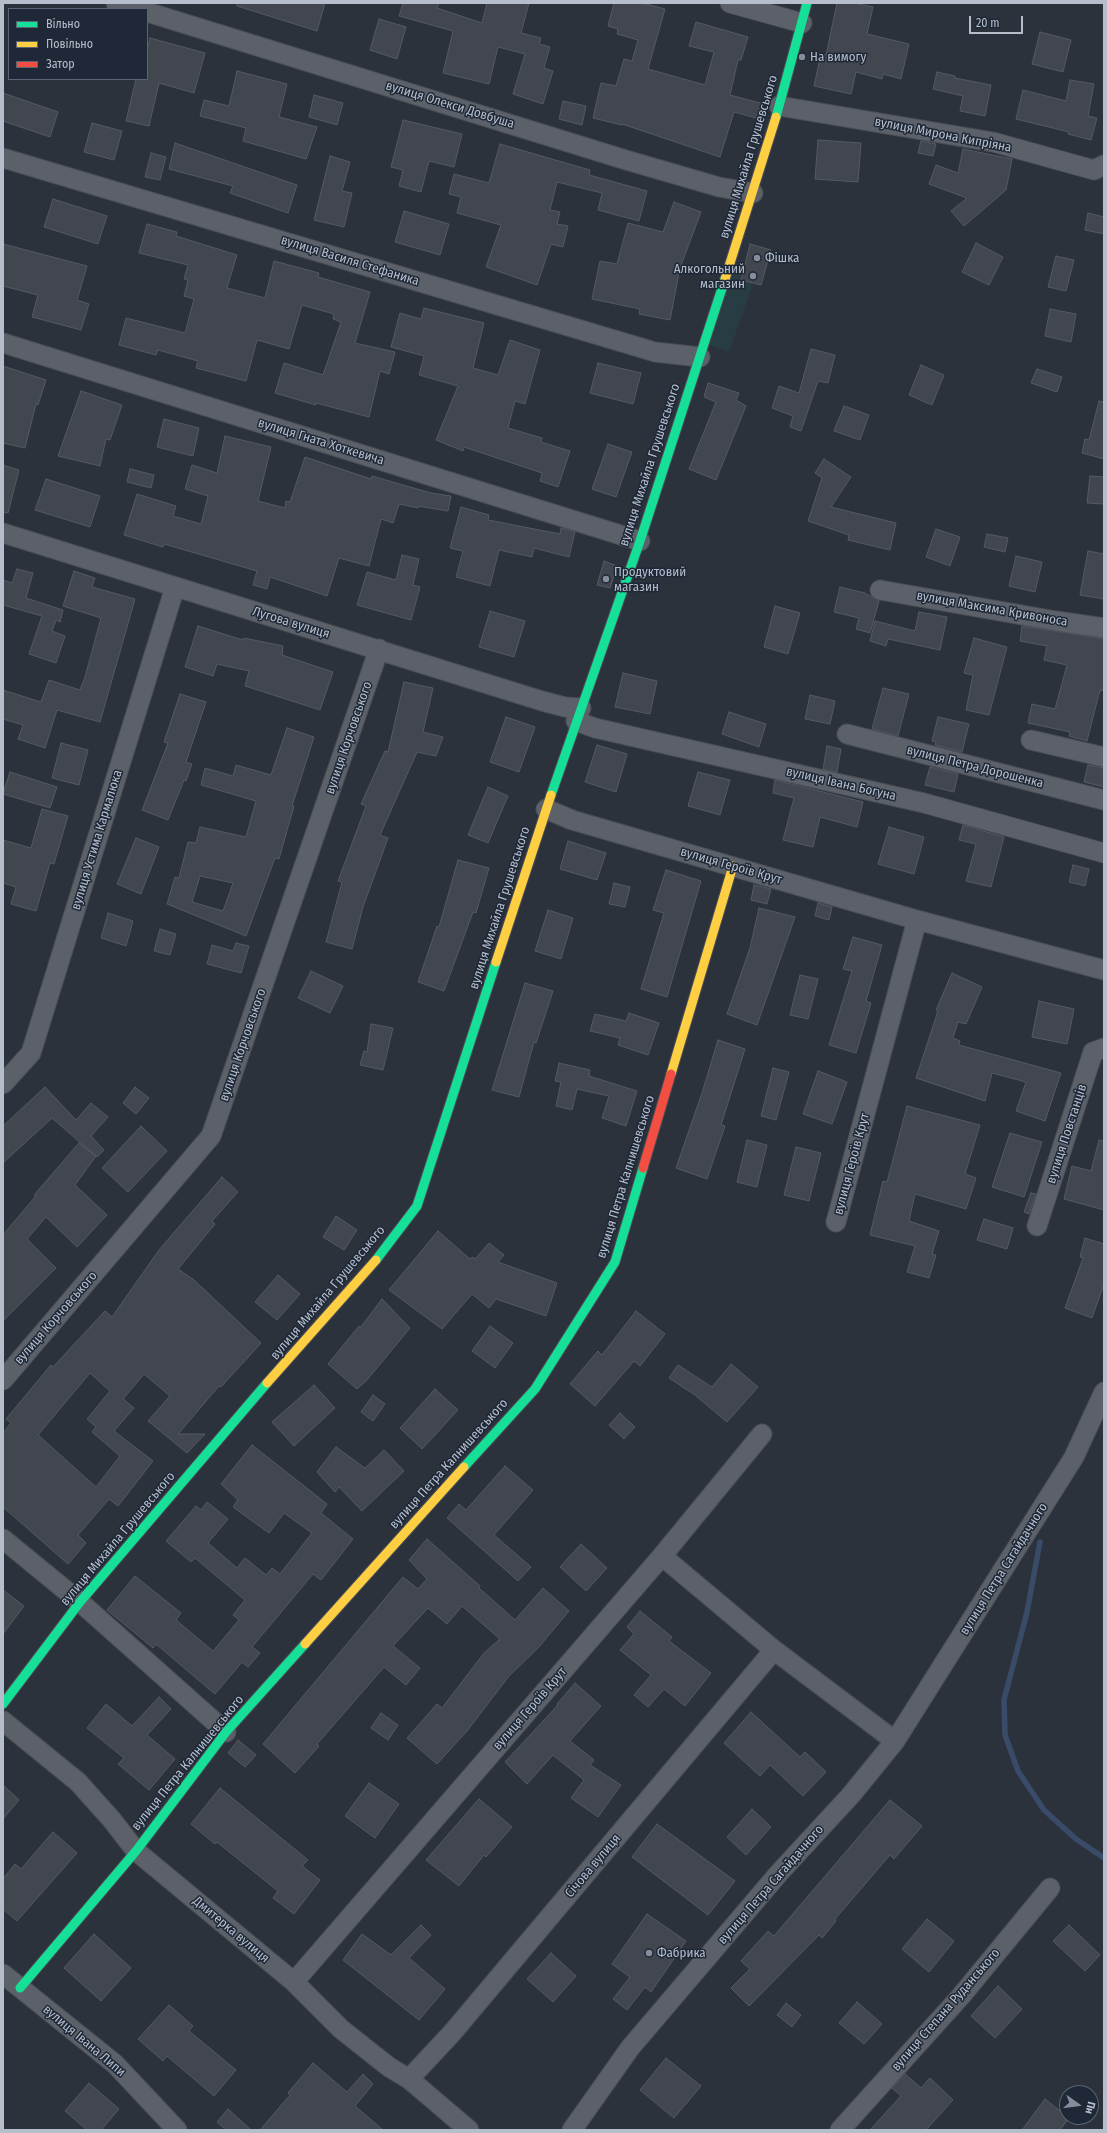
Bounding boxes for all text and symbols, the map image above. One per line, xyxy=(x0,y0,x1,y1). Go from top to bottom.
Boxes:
legend xyxy=(8,8,148,80)
scale bar xyxy=(971,8,1025,34)
text: 20 m xyxy=(976,16,1000,30)
text: Вільно xyxy=(46,17,80,31)
text: Повільно xyxy=(46,37,93,51)
place label: На вимогу xyxy=(810,49,866,65)
marker: На вимогу xyxy=(797,52,807,62)
text: Затор xyxy=(46,57,75,71)
street label: вулиця Михайла Грушевського xyxy=(717,73,781,241)
street label: вулиця Олекси Довбуша xyxy=(384,78,516,132)
street label: вулиця Мирона Кипріяна xyxy=(873,114,1013,156)
street label: вулиця Василя Стефаника xyxy=(279,233,421,289)
place label: Фішка xyxy=(765,250,799,266)
marker: Фішка xyxy=(752,253,762,263)
place label: Алкогольний магазин xyxy=(674,261,745,292)
marker: Алкогольний магазин xyxy=(748,271,758,281)
street label: вулиця Михайла Грушевського xyxy=(616,382,684,548)
street label: вулиця Гната Хоткевича xyxy=(256,415,386,469)
place label: Продуктовий магазин xyxy=(614,564,686,595)
marker: Продуктовий магазин xyxy=(601,574,611,584)
street label: вулиця Максима Кривоноса xyxy=(915,588,1069,630)
street label: Лугова вулиця xyxy=(251,604,331,642)
street label: вулиця Корчовського xyxy=(322,680,376,796)
street label: вулиця Петра Дорошенка xyxy=(905,742,1045,792)
street label: вулиця Івана Богуна xyxy=(784,764,898,804)
street label: вулиця Устима Кармалюка xyxy=(68,768,126,912)
street label: вулиця Михайла Грушевського xyxy=(466,825,534,991)
street label: вулиця Героїв Крут xyxy=(679,844,783,888)
street label: вулиця Корчовського xyxy=(216,987,270,1103)
street label: вулиця Повстанців xyxy=(1044,1082,1090,1186)
street label: вулиця Петра Калнишевського xyxy=(594,1094,658,1260)
street label: вулиця Героїв Крут xyxy=(831,1111,873,1217)
street label: вулиця Михайла Грушевського xyxy=(267,1223,389,1363)
street label: вулиця Корчовського xyxy=(11,1268,101,1368)
street label: вулиця Петра Калнишевського xyxy=(387,1396,511,1532)
street label: вулиця Михайла Грушевського xyxy=(57,1469,179,1609)
street label: вулиця Петра Сагайдачного xyxy=(957,1500,1051,1638)
street label: вулиця Героїв Крут xyxy=(490,1664,570,1754)
street label: вулиця Петра Калнишевського xyxy=(129,1692,247,1834)
street label: вулиця Петра Сагайдачного xyxy=(715,1822,827,1948)
street label: Січова вулиця xyxy=(562,1831,624,1901)
street label: Дмитерка вулиця xyxy=(190,1894,272,1966)
place label: Фабрика xyxy=(657,1945,706,1961)
street label: вулиця Степана Руданського xyxy=(889,1946,1003,2074)
marker: Фабрика xyxy=(644,1948,654,1958)
street label: вулиця Івана Липи xyxy=(40,2002,128,2080)
north arrow xyxy=(1059,2085,1099,2125)
text: Пн xyxy=(1082,2100,1098,2115)

